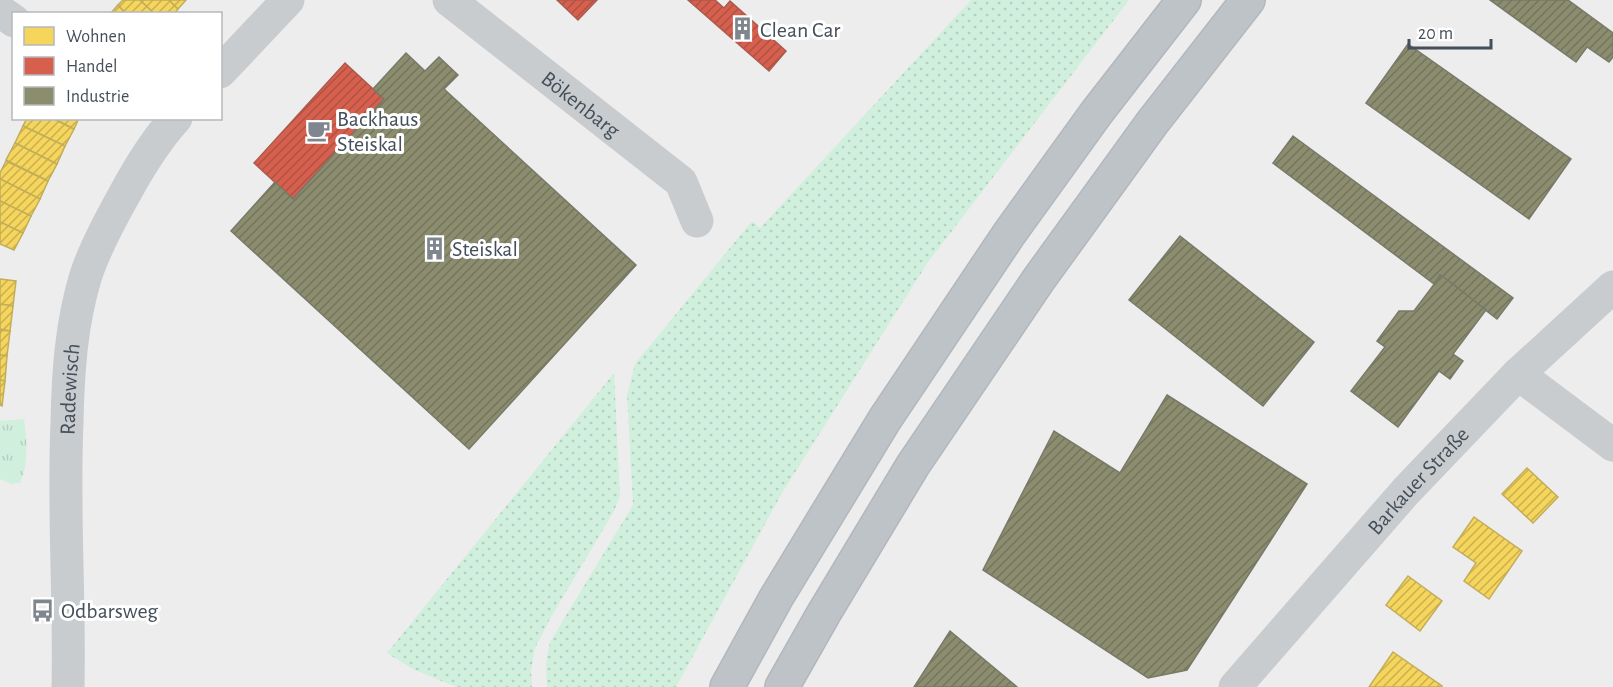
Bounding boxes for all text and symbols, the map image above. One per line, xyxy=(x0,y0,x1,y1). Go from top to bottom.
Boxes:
legend xyxy=(12,12,222,120)
scale bar xyxy=(1409,12,1492,50)
building icon: Clean Car xyxy=(729,16,755,42)
place label: Clean Car xyxy=(760,19,840,41)
text: 20 m xyxy=(1418,25,1453,43)
text: Wohnen xyxy=(66,28,126,46)
text: Handel xyxy=(66,58,117,76)
street label: Bökenbarg xyxy=(537,67,624,142)
text: Industrie xyxy=(66,88,129,106)
place label: Backhaus Steiskal xyxy=(337,108,418,155)
cafe icon: Backhaus Steiskal xyxy=(306,118,332,144)
building icon: Steiskal xyxy=(421,235,447,261)
place label: Steiskal xyxy=(452,238,518,260)
street label: Radewisch xyxy=(57,342,84,435)
street label: Barkauer Straße xyxy=(1364,423,1473,539)
bus stop icon: Odbarsweg xyxy=(30,597,56,623)
place label: Odbarsweg xyxy=(61,600,158,622)

